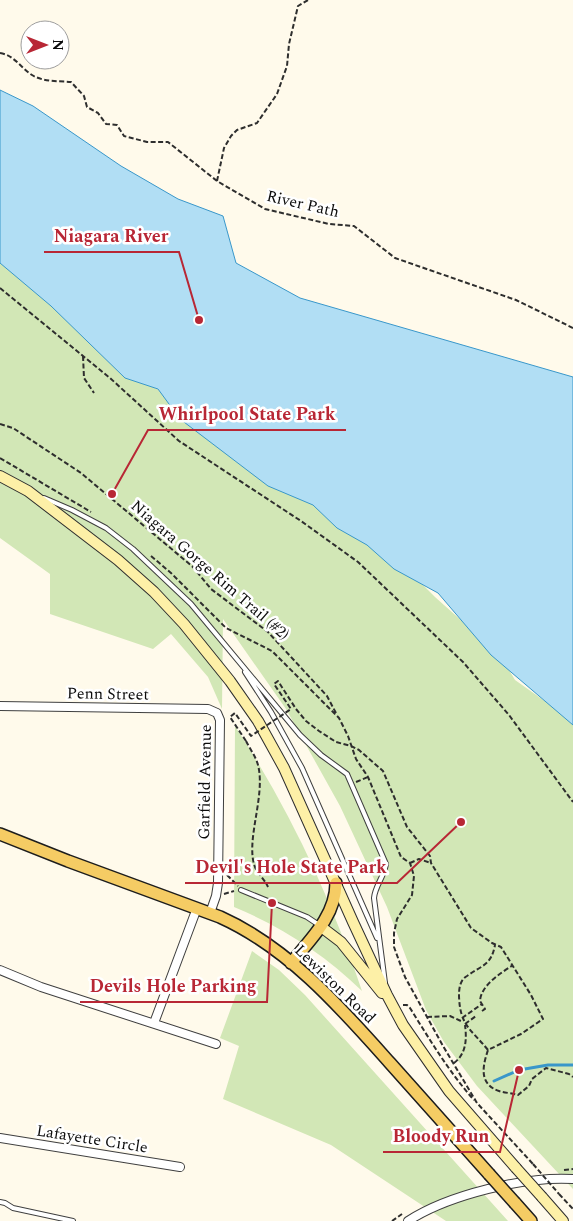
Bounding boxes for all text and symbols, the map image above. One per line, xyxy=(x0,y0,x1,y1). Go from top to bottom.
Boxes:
north arrow xyxy=(20,20,70,70)
text: N xyxy=(47,39,68,51)
street label: River Path xyxy=(264,184,342,224)
callout: Niagara River xyxy=(44,219,179,252)
text: Niagara River xyxy=(54,223,169,250)
callout: Whirlpool State Park xyxy=(148,397,346,430)
text: Whirlpool State Park xyxy=(158,401,336,428)
street label: Niagara Gorge Rim Trail (#2) xyxy=(125,494,295,646)
street label: Penn Street xyxy=(67,681,150,707)
street label: Garfield Avenue xyxy=(192,724,218,840)
callout: Devil's Hole State Park xyxy=(185,850,397,883)
text: Devil's Hole State Park xyxy=(195,854,387,881)
street label: Lewiston Road xyxy=(289,939,381,1029)
callout: Devils Hole Parking xyxy=(80,969,267,1002)
text: Devils Hole Parking xyxy=(89,973,257,1000)
street label: Lafayette Circle xyxy=(35,1118,149,1160)
callout: Bloody Run xyxy=(383,1119,500,1152)
text: Bloody Run xyxy=(393,1123,489,1150)

